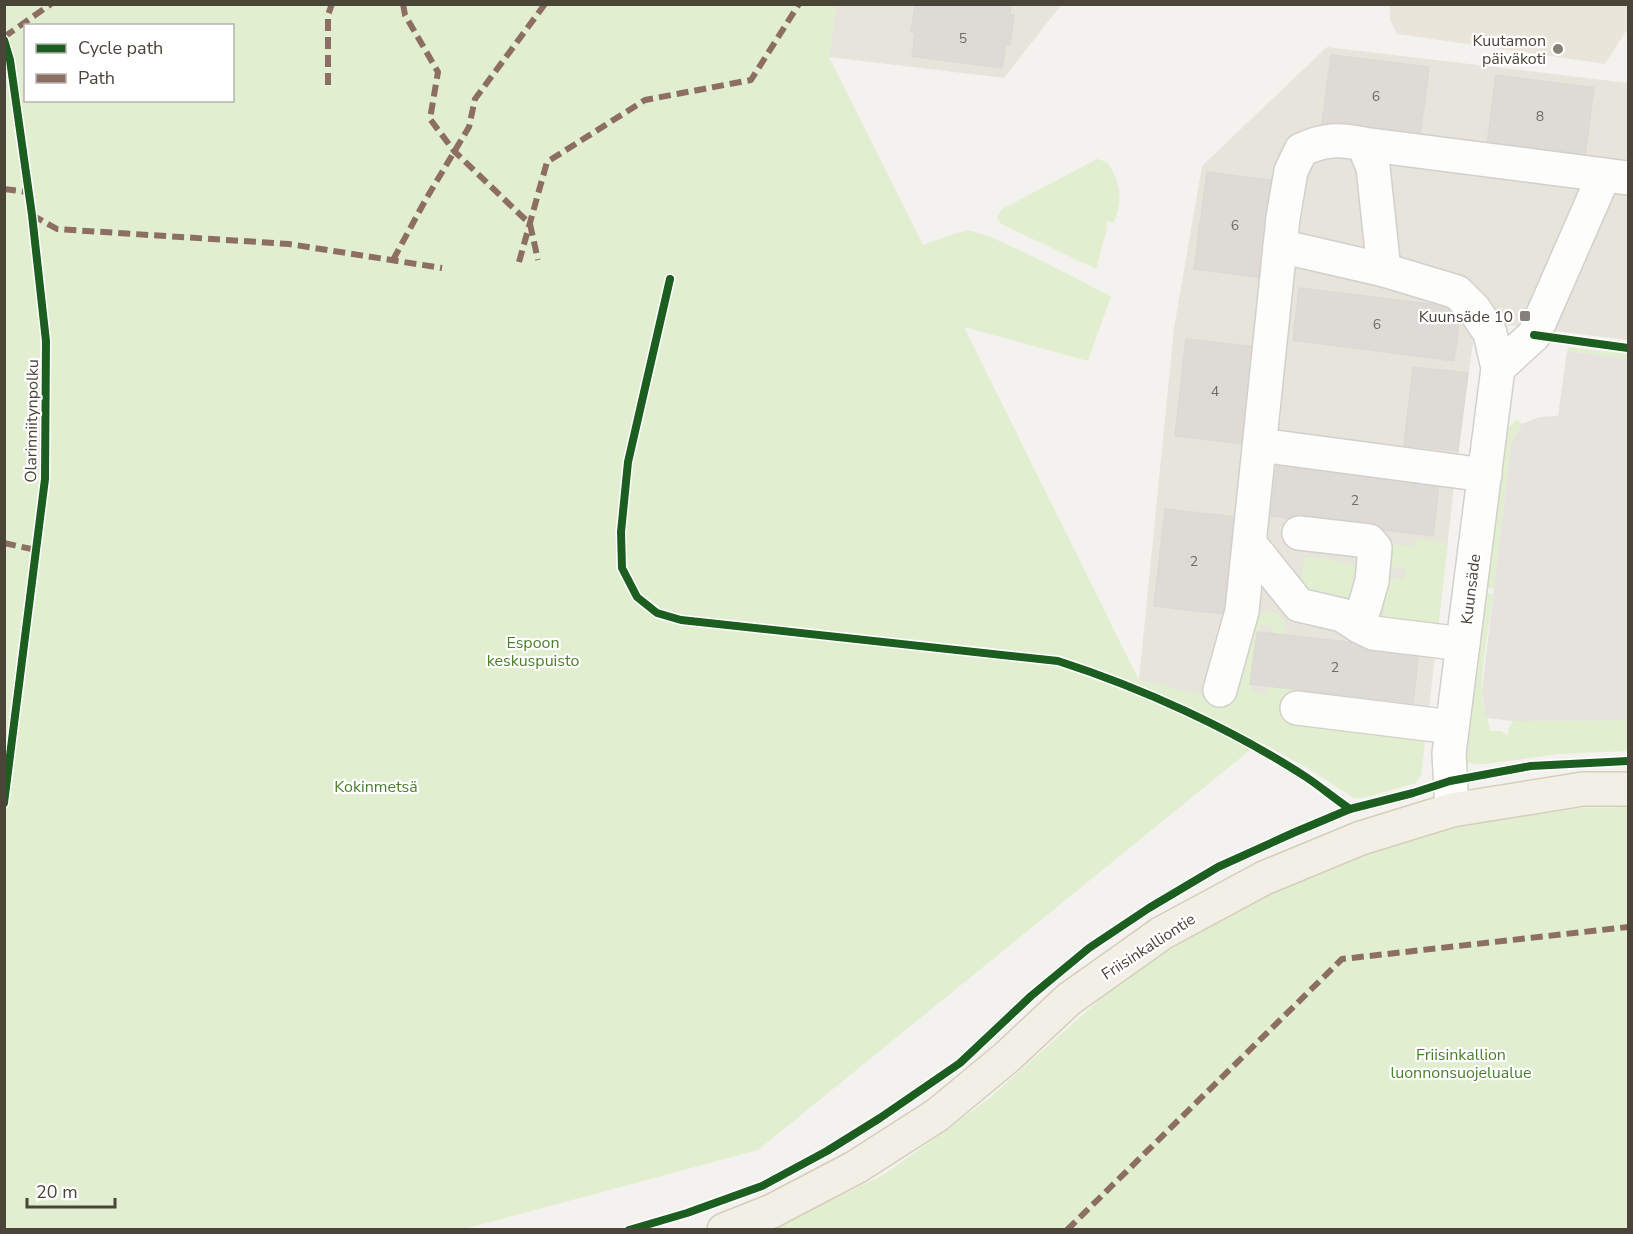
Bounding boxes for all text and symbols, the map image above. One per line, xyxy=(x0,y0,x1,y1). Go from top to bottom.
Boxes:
legend xyxy=(24,24,234,102)
house number: 5 xyxy=(959,29,967,48)
place label: Kuutamon päiväkoti xyxy=(1472,30,1546,70)
text: Cycle path xyxy=(78,36,163,60)
marker: Kuutamon päiväkoti xyxy=(1551,42,1565,56)
text: Path xyxy=(78,66,115,90)
house number: 6 xyxy=(1372,87,1380,106)
house number: 8 xyxy=(1536,107,1544,126)
house number: 6 xyxy=(1231,216,1239,235)
place label: Kuunsäde 10 xyxy=(1419,306,1513,328)
marker: Kuunsäde 10 xyxy=(1518,309,1532,323)
house number: 6 xyxy=(1373,315,1381,334)
street label: Olarinniitynpolku xyxy=(20,359,44,483)
house number: 4 xyxy=(1211,382,1219,401)
house number: 2 xyxy=(1351,491,1359,510)
house number: 2 xyxy=(1190,552,1198,571)
street label: Kuunsäde xyxy=(1456,553,1486,626)
park label: Espoon keskuspuisto xyxy=(487,632,579,672)
house number: 2 xyxy=(1331,658,1339,677)
park label: Kokinmetsä xyxy=(334,776,418,798)
street label: Friisinkalliontie xyxy=(1097,908,1200,985)
park label: Friisinkallion luonnonsuojelualue xyxy=(1390,1044,1532,1084)
scale bar xyxy=(27,1171,116,1209)
text: 20 m xyxy=(36,1180,78,1204)

